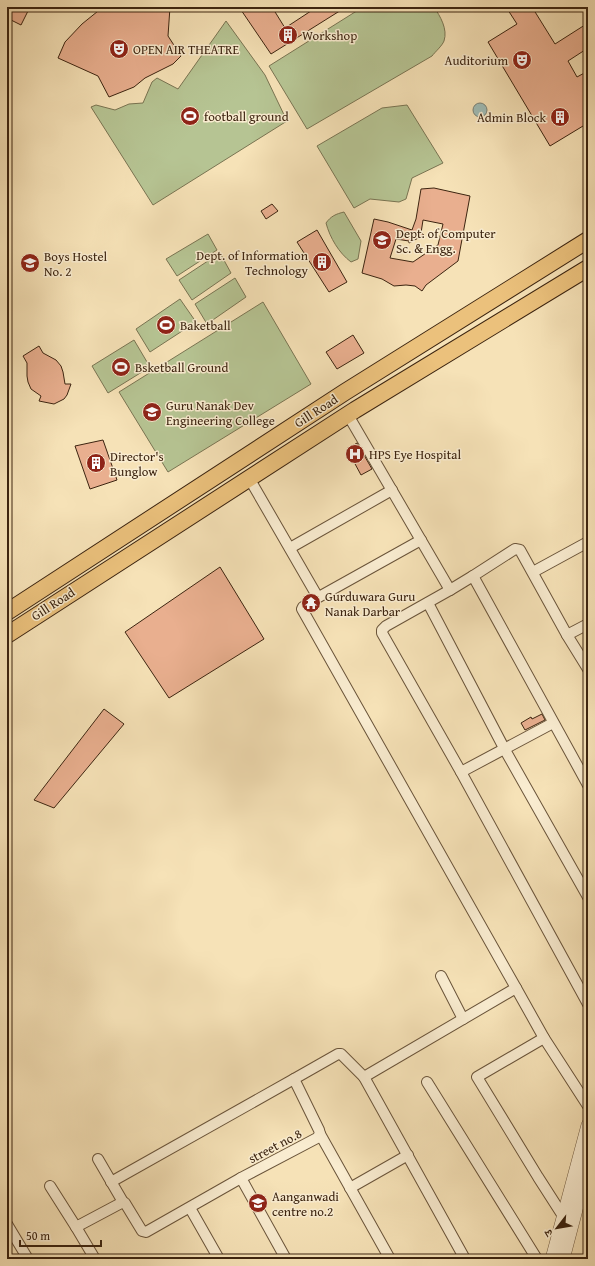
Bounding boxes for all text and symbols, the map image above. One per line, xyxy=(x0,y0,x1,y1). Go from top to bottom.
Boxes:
building icon: Workshop xyxy=(277,24,299,46)
place label: Workshop xyxy=(302,26,357,45)
theatre icon: OPEN AIR THEATRE xyxy=(108,38,130,60)
place label: OPEN AIR THEATRE xyxy=(133,40,240,59)
theatre icon: Auditorium xyxy=(511,49,533,71)
place label: Auditorium xyxy=(445,51,508,70)
sports icon: football ground xyxy=(179,105,201,127)
building icon: Admin Block xyxy=(549,106,571,128)
place label: football ground xyxy=(204,107,289,126)
place label: Admin Block xyxy=(477,108,546,127)
place label: Dept. of Computer Sc. & Engg. xyxy=(396,224,496,258)
school or university icon: Dept. of Computer Sc. & Engg. xyxy=(371,229,393,251)
place label: Dept. of Information Technology xyxy=(196,246,309,280)
place label: Boys Hostel No. 2 xyxy=(44,247,108,281)
building icon: Dept. of Information Technology xyxy=(311,251,333,273)
school or university icon: Boys Hostel No. 2 xyxy=(19,252,41,274)
sports icon: Baketball xyxy=(155,314,177,336)
place label: Baketball xyxy=(180,316,231,335)
sports icon: Bsketball Ground xyxy=(110,356,132,378)
place label: Bsketball Ground xyxy=(135,358,228,377)
street label: Gill Road xyxy=(290,390,342,432)
place label: Guru Nanak Dev Engineering College xyxy=(166,396,275,430)
school or university icon: Guru Nanak Dev Engineering College xyxy=(141,401,163,423)
hospital icon: HPS Eye Hospital xyxy=(344,443,366,465)
place label: HPS Eye Hospital xyxy=(369,445,461,464)
place label: Director's Bunglow xyxy=(110,447,164,481)
building icon: Director's Bunglow xyxy=(85,452,107,474)
street label: Gill Road xyxy=(27,583,79,625)
place label: Gurduwara Guru Nanak Darbar xyxy=(325,587,415,621)
temple icon: Gurduwara Guru Nanak Darbar xyxy=(300,592,322,614)
street label: street no.8 xyxy=(245,1124,305,1168)
place label: Aanganwadi centre no.2 xyxy=(272,1187,339,1221)
school or university icon: Aanganwadi centre no.2 xyxy=(247,1192,269,1214)
north arrow xyxy=(537,1208,577,1248)
scale bar xyxy=(20,1222,101,1248)
text: उ xyxy=(539,1225,557,1241)
text: 50 m xyxy=(26,1227,50,1244)

